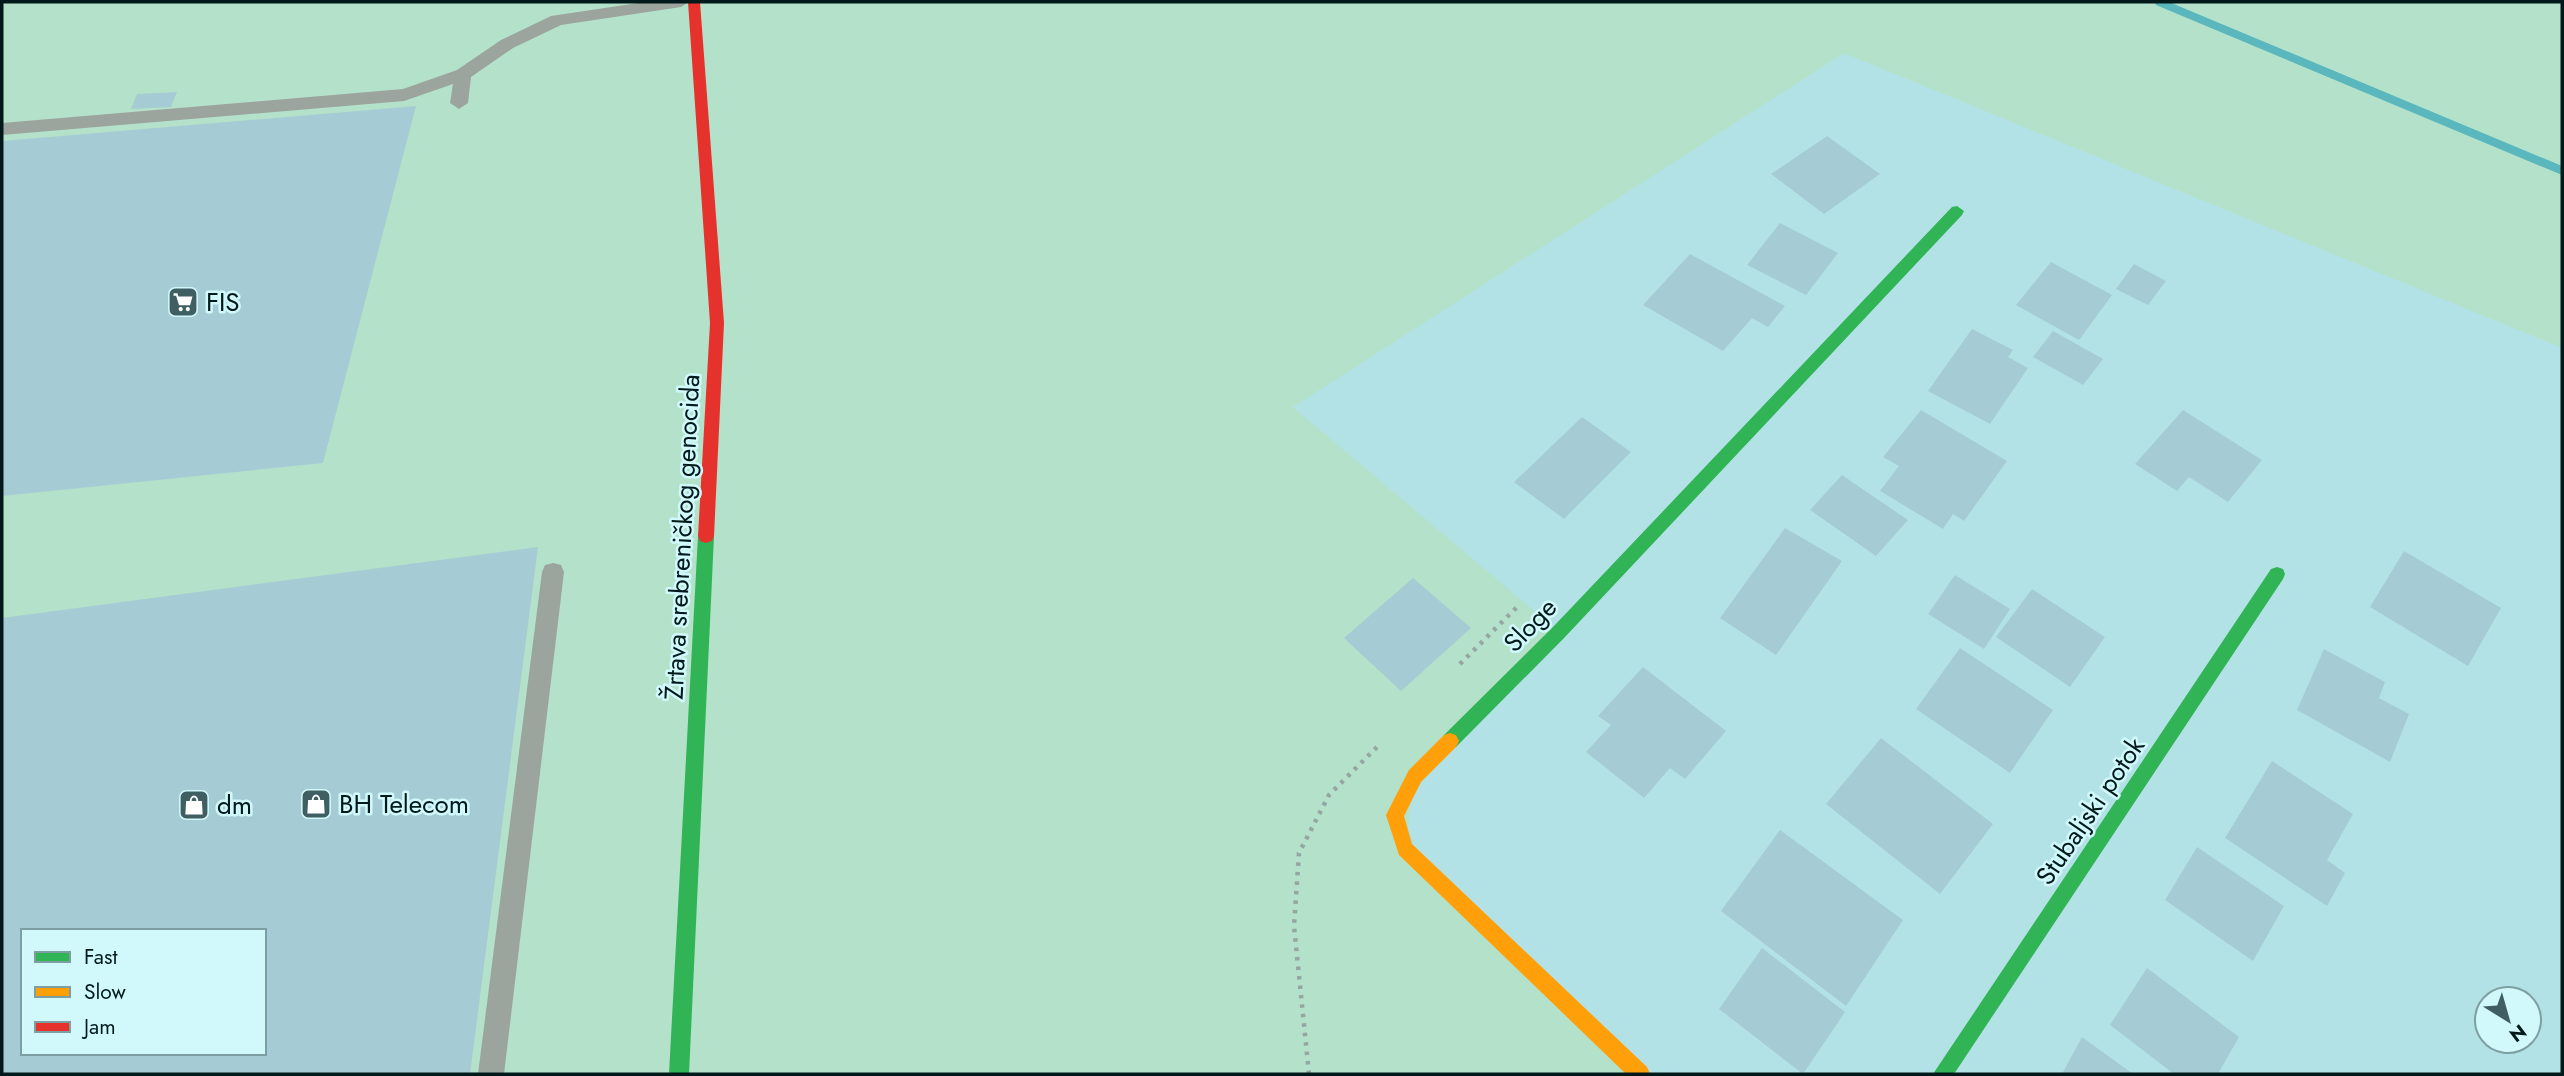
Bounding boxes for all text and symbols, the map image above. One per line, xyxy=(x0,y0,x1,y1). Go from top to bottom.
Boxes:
place label: FIS xyxy=(206,283,240,321)
supermarket icon: FIS xyxy=(166,285,200,319)
street label: Žrtava srebreničkog genocida xyxy=(654,373,710,701)
street label: Sloge xyxy=(1495,589,1565,661)
street label: Stubaljski potok xyxy=(2026,729,2154,893)
place label: BH Telecom xyxy=(339,785,469,823)
place label: dm xyxy=(217,786,252,824)
shop icon: BH Telecom xyxy=(299,787,333,821)
shop icon: dm xyxy=(177,788,211,822)
legend xyxy=(21,929,266,1055)
text: Fast xyxy=(84,942,117,972)
text: Slow xyxy=(84,977,126,1007)
north arrow xyxy=(2473,985,2543,1055)
text: Jam xyxy=(81,1012,116,1042)
text: N xyxy=(2504,1018,2532,1049)

